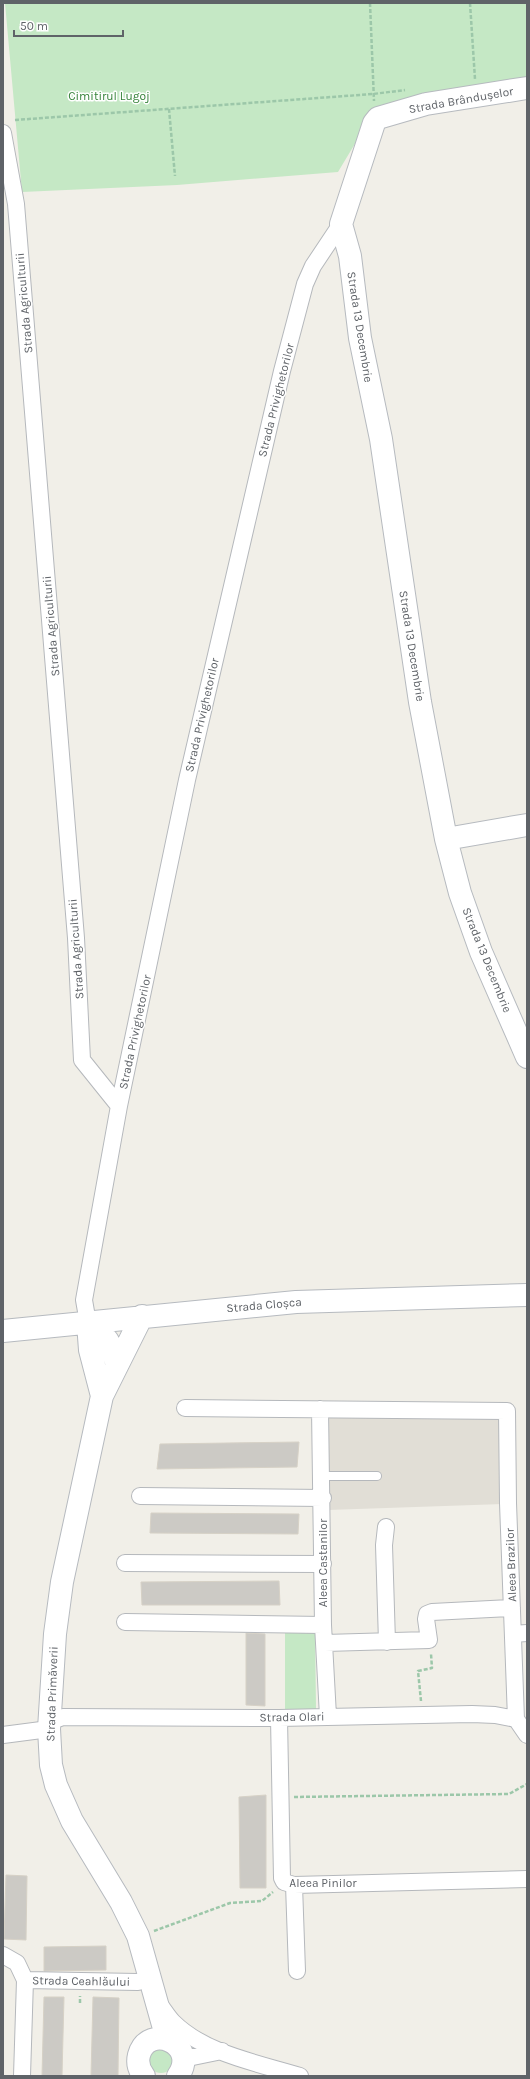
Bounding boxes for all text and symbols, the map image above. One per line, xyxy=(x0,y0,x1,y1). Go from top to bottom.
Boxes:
scale bar xyxy=(14,12,123,38)
text: 50 m xyxy=(20,19,48,33)
street label: Strada Brândușelor xyxy=(408,84,515,116)
park label: Cimitirul Lugoj xyxy=(68,89,150,103)
street label: Strada Agriculturii xyxy=(13,252,35,354)
street label: Strada 13 Decembrie xyxy=(344,271,376,383)
street label: Strada Privighetorilor xyxy=(255,341,297,458)
street label: Strada Agriculturii xyxy=(40,575,62,677)
street label: Strada 13 Decembrie xyxy=(396,590,428,702)
street label: Strada Privighetorilor xyxy=(182,656,222,774)
street label: Strada Agriculturii xyxy=(65,898,87,1000)
street label: Strada 13 Decembrie xyxy=(460,905,514,1015)
street label: Strada Privighetorilor xyxy=(116,973,154,1091)
street label: Strada Cloșca xyxy=(226,1295,302,1315)
street label: Aleea Castanilor xyxy=(316,1518,330,1607)
street label: Aleea Brazilor xyxy=(503,1527,519,1602)
street label: Strada Primăverii xyxy=(43,1646,61,1742)
street label: Strada Olari xyxy=(259,1709,325,1725)
street label: Aleea Pinilor xyxy=(289,1876,357,1890)
street label: Strada Ceahlăului xyxy=(32,1973,130,1989)

